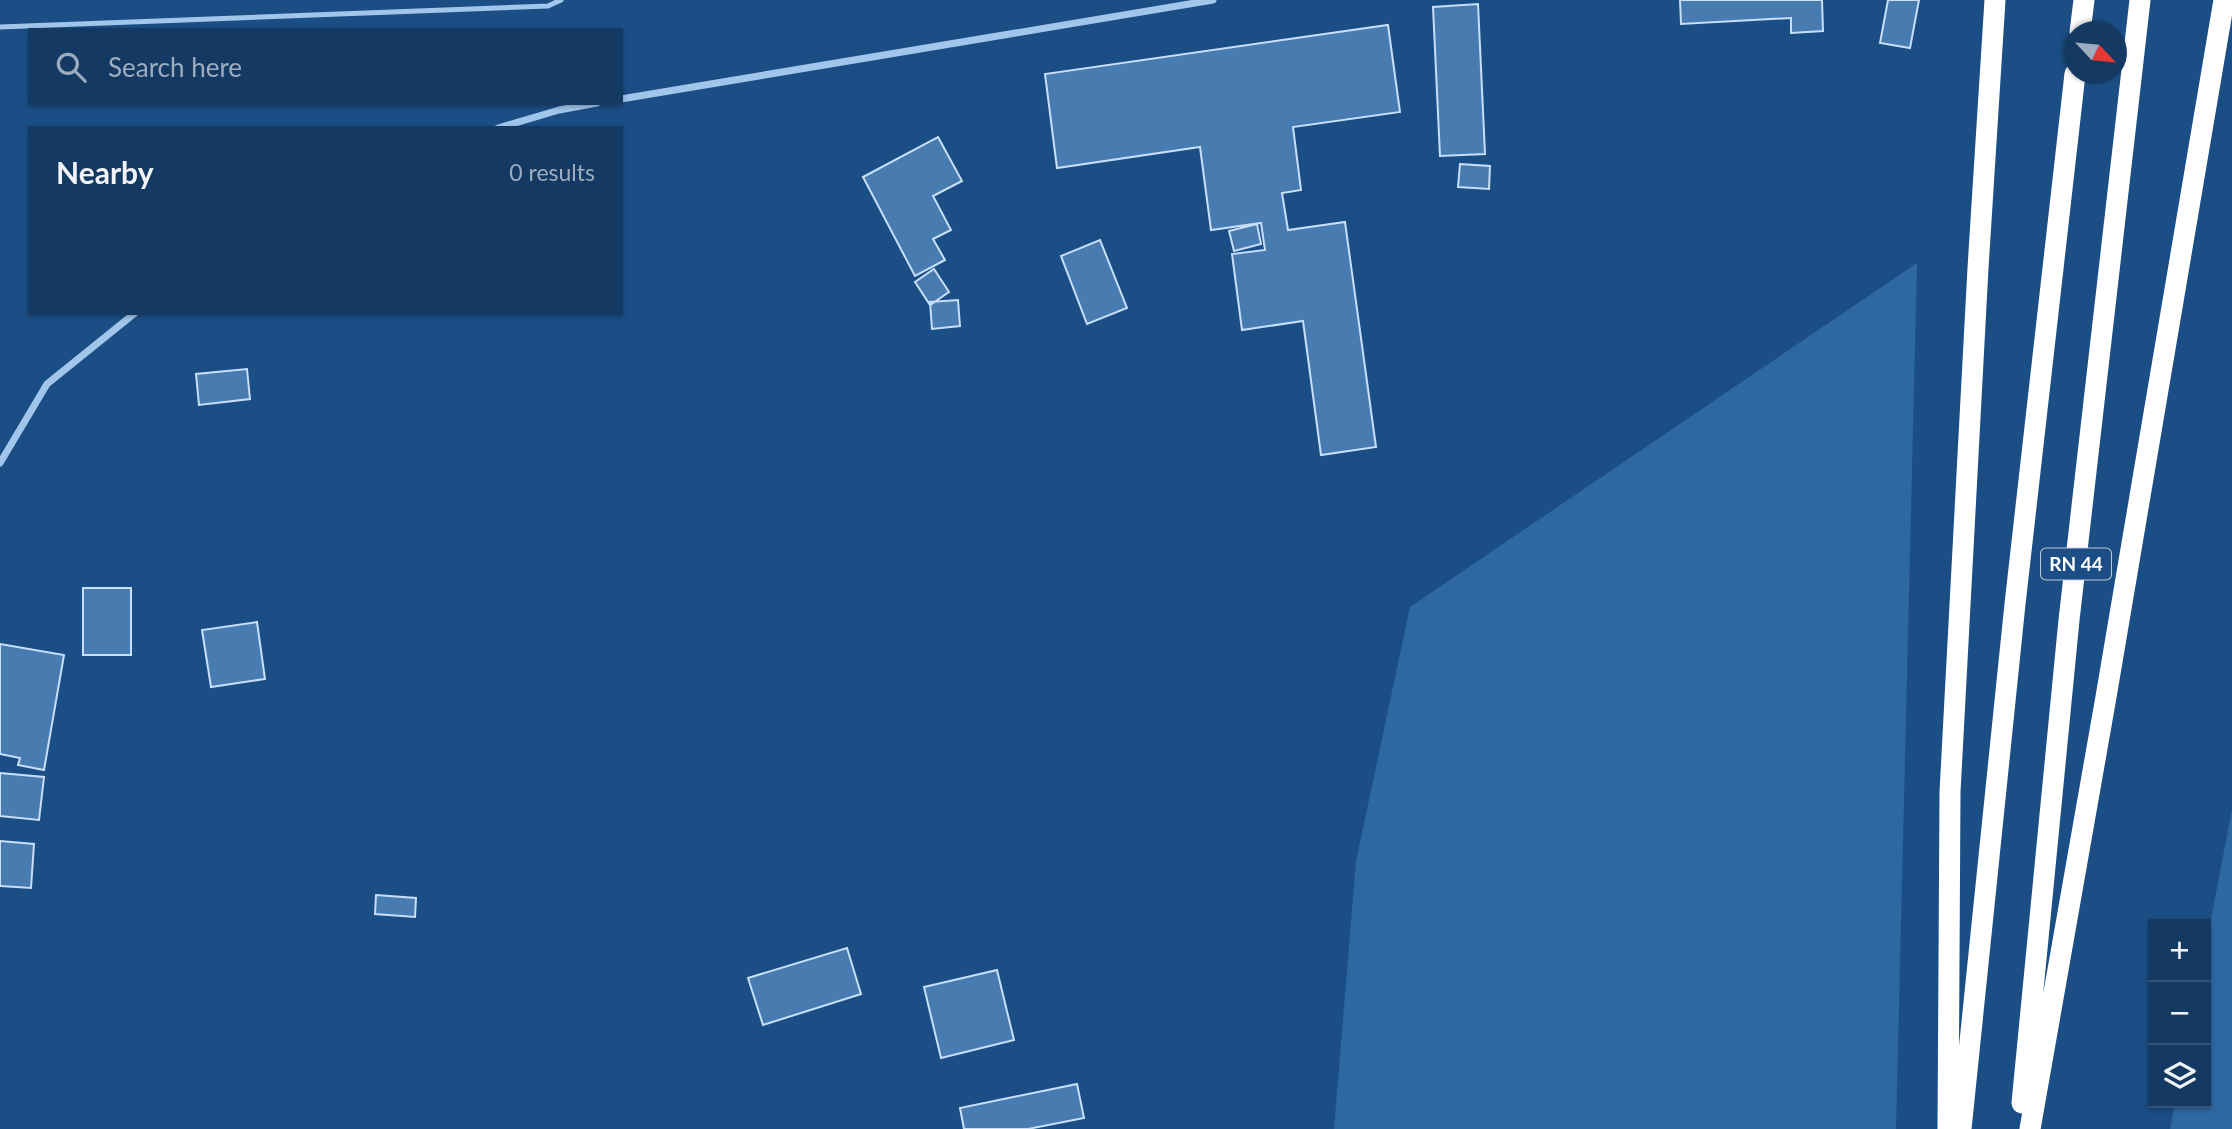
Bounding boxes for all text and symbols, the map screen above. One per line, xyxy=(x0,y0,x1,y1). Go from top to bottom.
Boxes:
north arrow xyxy=(2064,21,2127,84)
search box xyxy=(28,28,623,105)
icon: search xyxy=(52,48,90,86)
text: Search here xyxy=(108,51,242,83)
text: Nearby xyxy=(56,154,154,190)
text: 0 results xyxy=(509,158,595,186)
road number: RN 44 xyxy=(2041,548,2111,580)
map controls xyxy=(2148,919,2211,1108)
button: + xyxy=(2148,919,2211,982)
button: − xyxy=(2148,982,2211,1045)
button: layers xyxy=(2148,1045,2211,1108)

